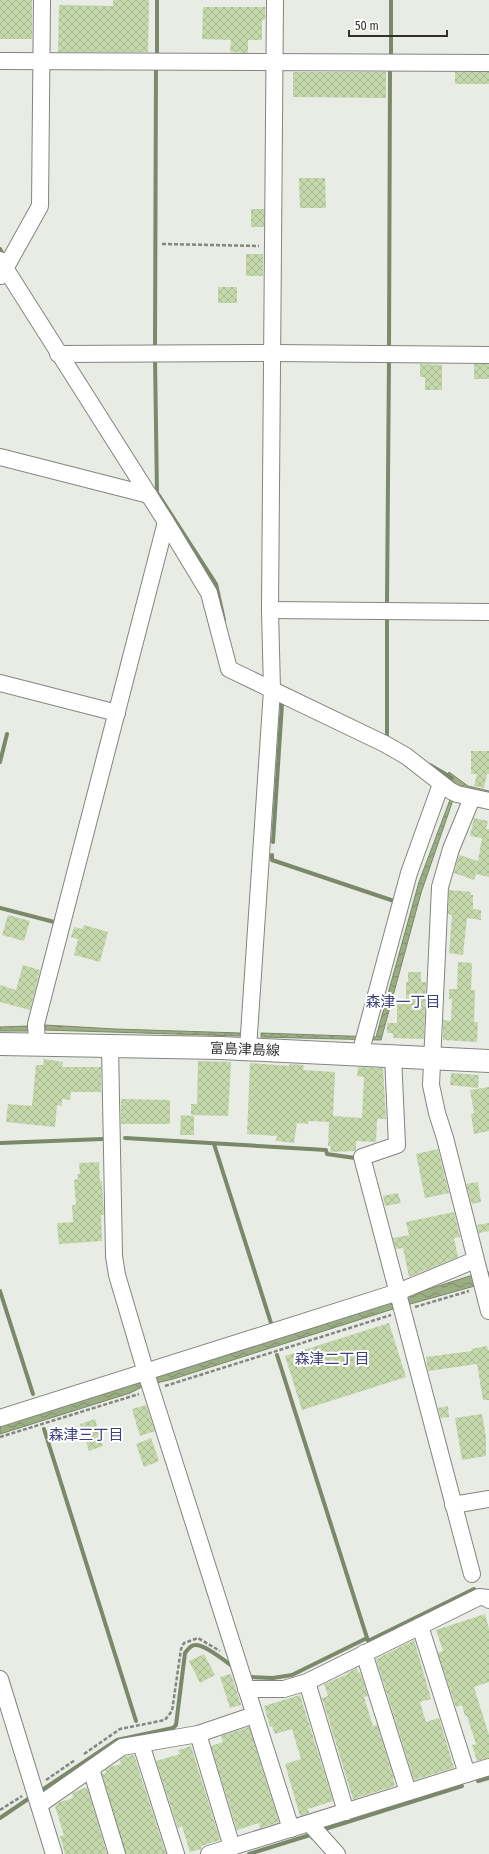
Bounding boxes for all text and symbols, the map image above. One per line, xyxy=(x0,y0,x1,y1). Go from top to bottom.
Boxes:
scale bar xyxy=(349,12,447,38)
text: 50 m xyxy=(355,19,379,33)
district label: 森津一丁目 xyxy=(365,993,441,1011)
street label: 富島津島線 xyxy=(210,1040,280,1059)
district label: 森津二丁目 xyxy=(294,1350,370,1368)
district label: 森津三丁目 xyxy=(48,1426,124,1444)

